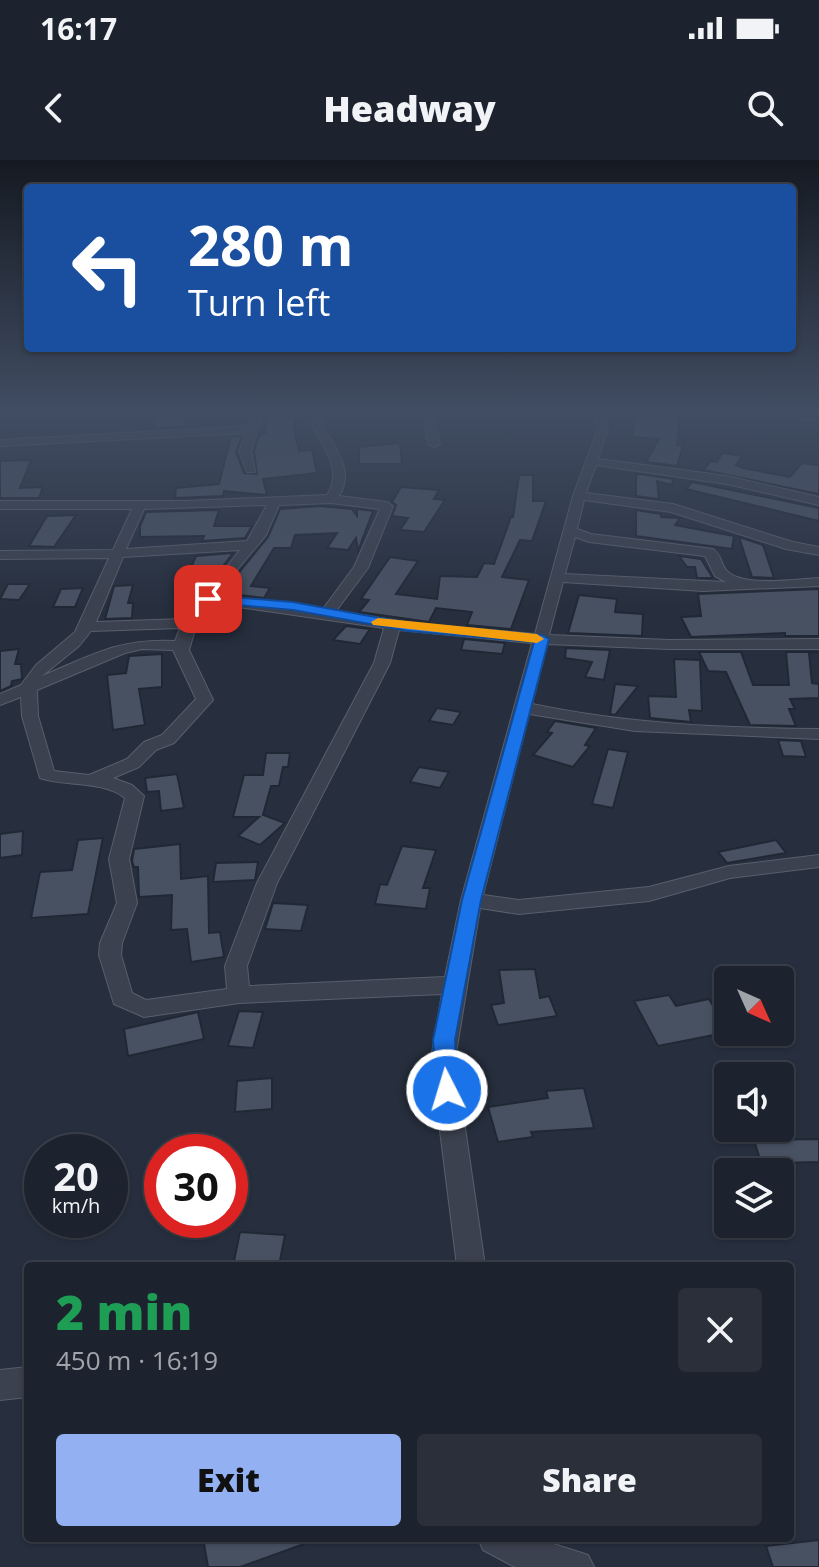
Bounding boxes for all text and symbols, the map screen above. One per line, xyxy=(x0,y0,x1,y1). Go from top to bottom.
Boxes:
text: 16:17 xyxy=(40,8,117,49)
text: Headway xyxy=(323,84,496,133)
icon: back xyxy=(32,86,76,130)
icon: search xyxy=(743,86,787,130)
text: 280 m xyxy=(188,206,354,282)
icon: left xyxy=(56,216,160,320)
text: Turn left xyxy=(188,278,330,327)
pin xyxy=(174,565,242,633)
icon: arrive xyxy=(186,577,230,621)
north arrow xyxy=(714,966,794,1046)
map controls xyxy=(714,966,794,1238)
position arrow xyxy=(405,1048,489,1132)
button: sound xyxy=(714,1062,794,1142)
speed limit sign: 30 xyxy=(144,1134,248,1238)
text: 20 xyxy=(53,1148,99,1203)
button: layers xyxy=(714,1158,794,1238)
text: km/h xyxy=(52,1192,100,1219)
text: 2 min xyxy=(56,1279,192,1344)
button: close xyxy=(678,1288,762,1372)
text: 450 m · 16:19 xyxy=(56,1342,218,1378)
button: Exit xyxy=(56,1434,401,1526)
button: Share xyxy=(417,1434,762,1526)

